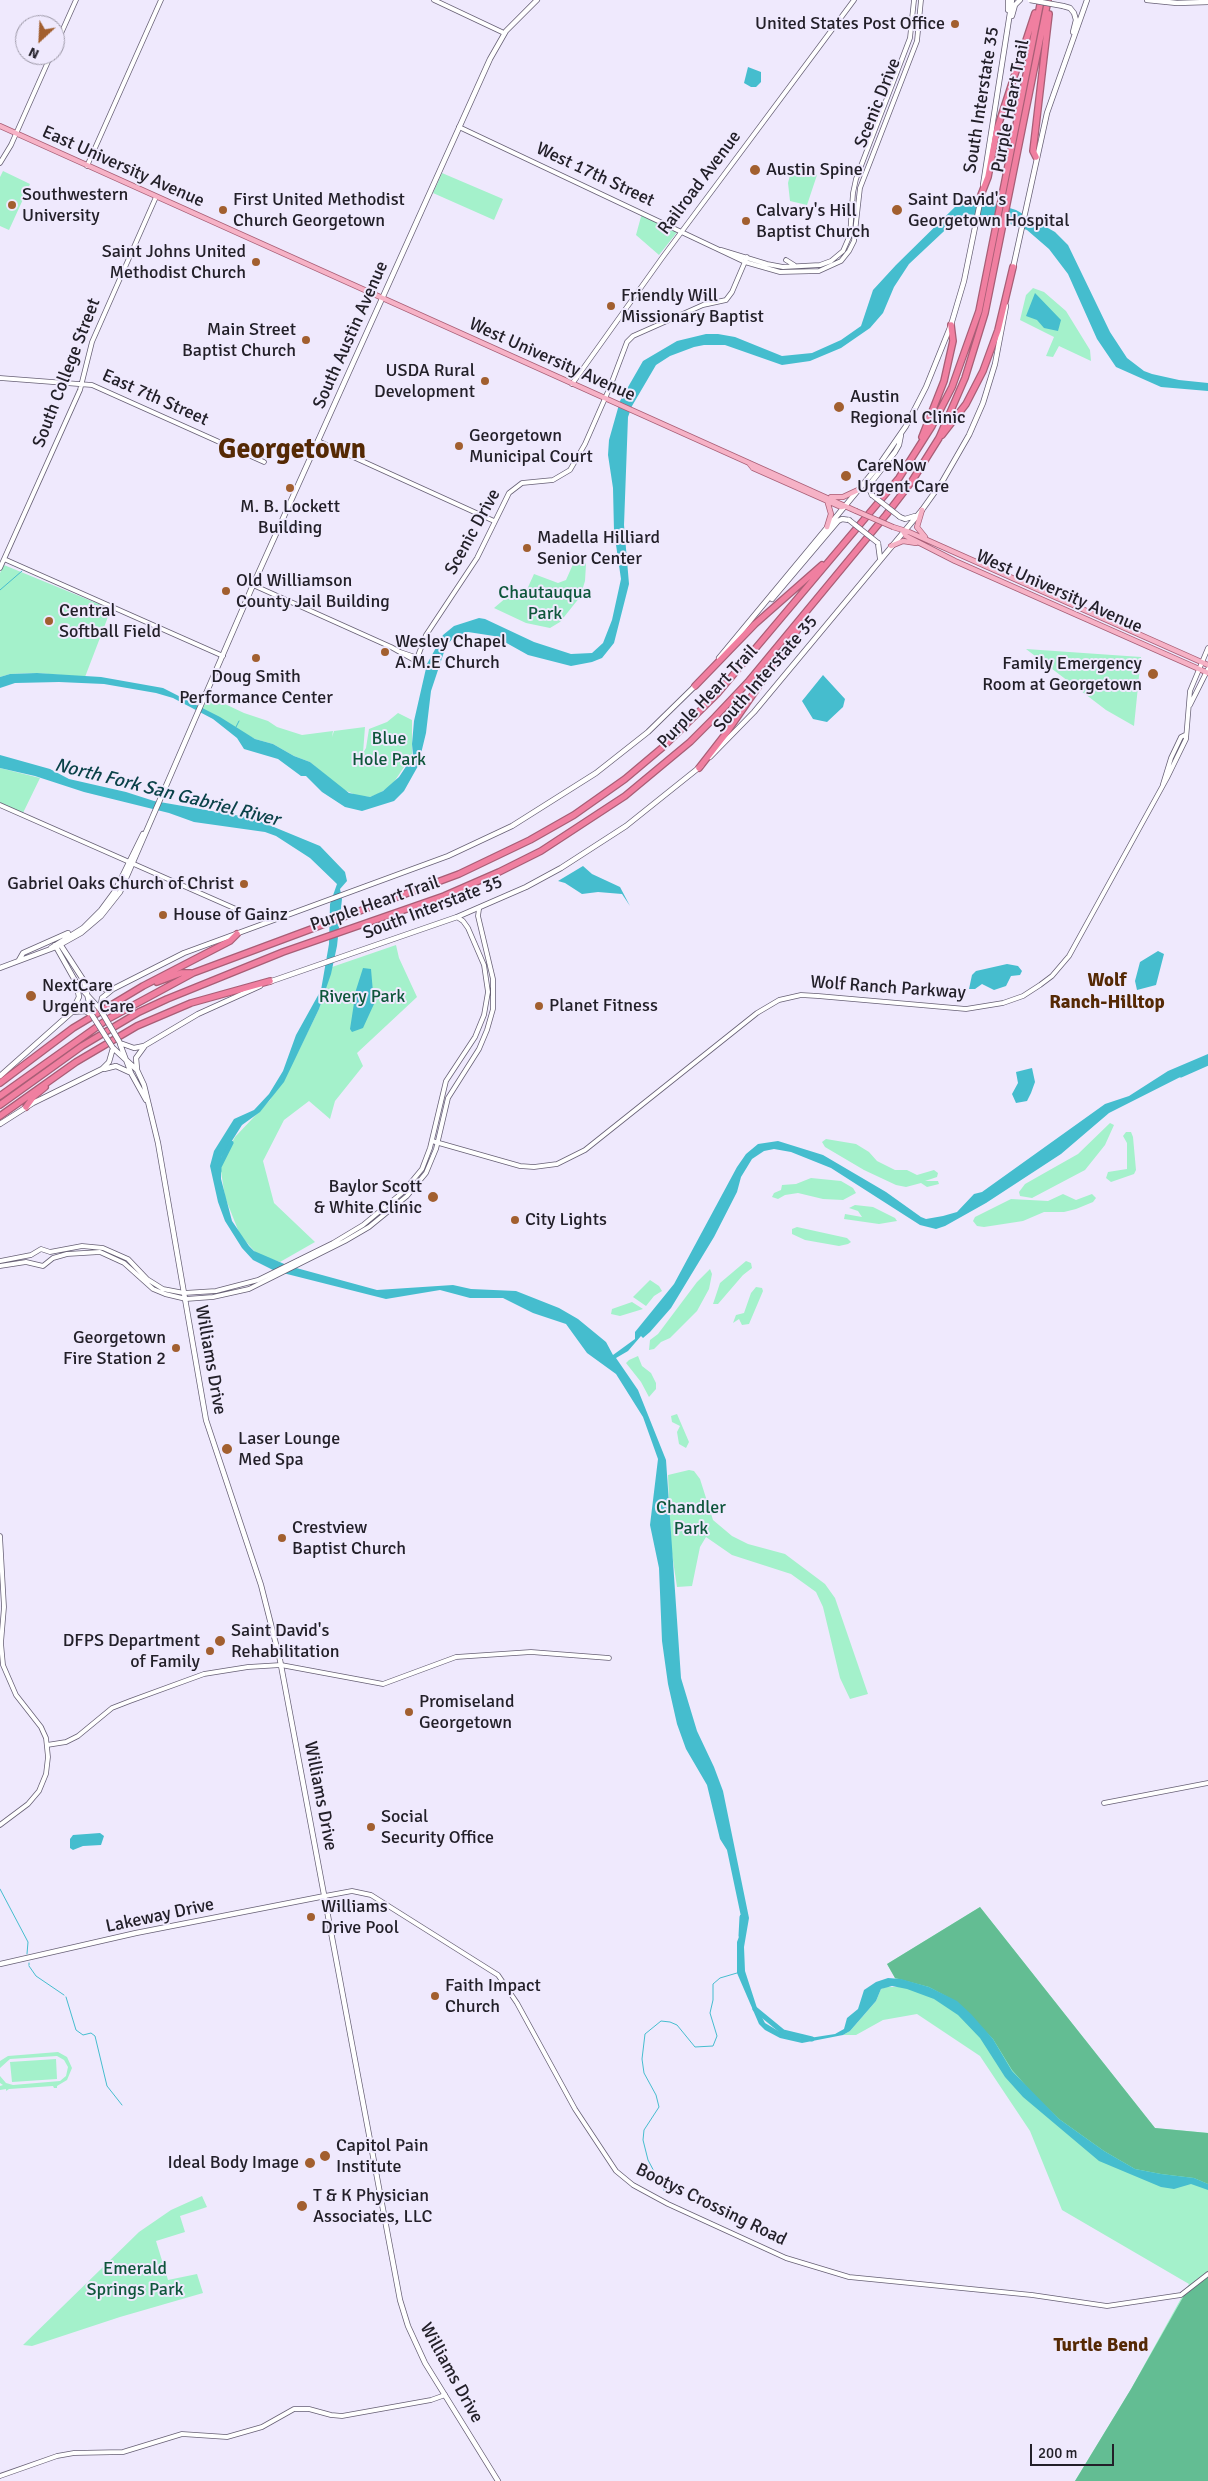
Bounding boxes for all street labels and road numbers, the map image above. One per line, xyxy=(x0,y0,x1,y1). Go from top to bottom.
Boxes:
street label: South Interstate 35 xyxy=(960,25,1004,175)
street label: Purple Heart Trail xyxy=(987,37,1035,175)
street label: Scenic Drive xyxy=(850,55,906,151)
street label: East University Avenue xyxy=(39,122,207,212)
street label: Railroad Avenue xyxy=(654,127,746,239)
street label: West 17th Street xyxy=(532,138,658,212)
street label: South Austin Avenue xyxy=(309,258,393,412)
street label: South College Street xyxy=(29,295,105,451)
street label: West University Avenue xyxy=(466,314,638,406)
street label: East 7th Street xyxy=(99,365,211,431)
street label: Scenic Drive xyxy=(441,485,505,579)
street label: West University Avenue xyxy=(973,546,1145,638)
street label: South Interstate 35 xyxy=(709,611,823,737)
street label: Purple Heart Trail xyxy=(653,641,763,753)
street label: South Interstate 35 xyxy=(360,871,506,945)
street label: Purple Heart Trail xyxy=(307,872,443,936)
street label: Wolf Ranch Parkway xyxy=(810,972,966,1004)
street label: Williams Drive xyxy=(190,1304,230,1416)
street label: Williams Drive xyxy=(299,1740,341,1852)
street label: Lakeway Drive xyxy=(104,1894,216,1938)
street label: Bootys Crossing Road xyxy=(632,2159,790,2251)
street label: Williams Drive xyxy=(415,2319,487,2427)

